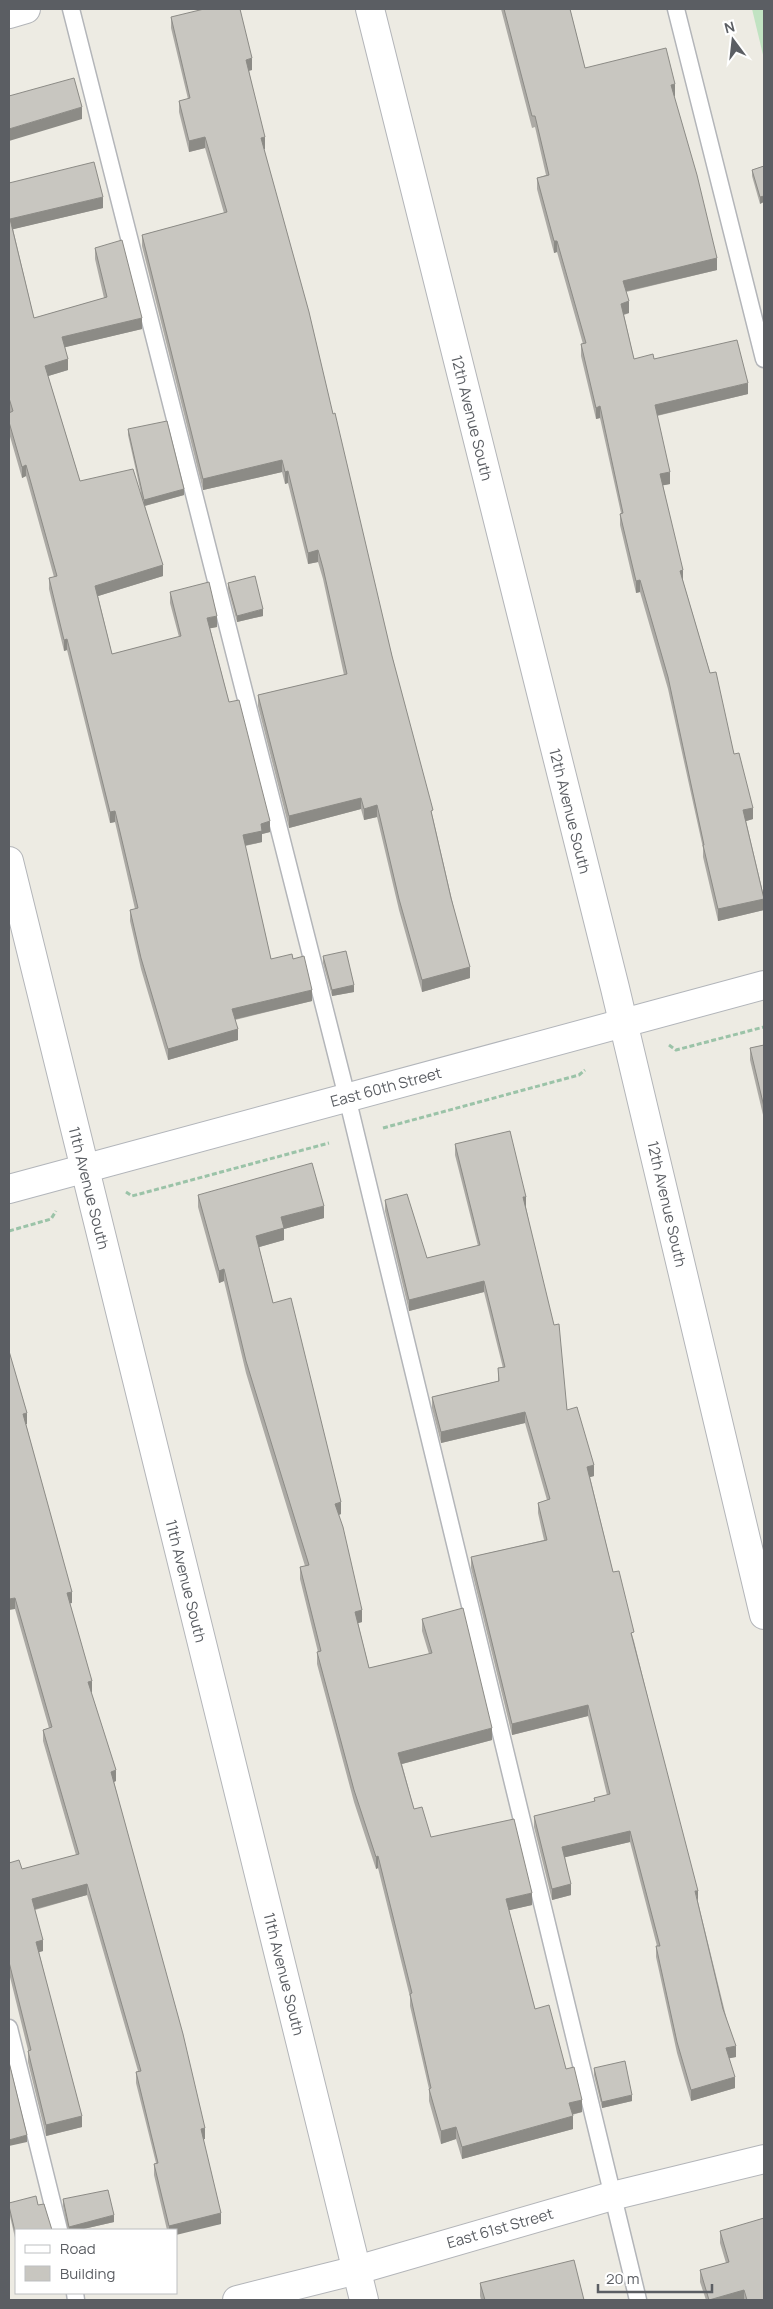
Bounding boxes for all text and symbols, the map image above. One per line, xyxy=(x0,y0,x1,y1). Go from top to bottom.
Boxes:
north arrow xyxy=(708,15,758,65)
text: N xyxy=(722,16,737,37)
street label: 12th Avenue South xyxy=(446,353,498,483)
street label: 12th Avenue South xyxy=(544,746,596,876)
street label: East 60th Street xyxy=(328,1062,444,1112)
street label: 11th Avenue South xyxy=(64,1124,114,1252)
street label: 12th Avenue South xyxy=(642,1139,692,1269)
street label: 11th Avenue South xyxy=(161,1517,211,1645)
street label: 11th Avenue South xyxy=(259,1910,309,2038)
street label: East 61st Street xyxy=(444,2203,556,2253)
legend xyxy=(15,2229,178,2294)
text: Road xyxy=(60,2238,96,2259)
scale bar xyxy=(598,2262,712,2294)
text: Building xyxy=(60,2263,115,2284)
text: 20 m xyxy=(606,2268,639,2289)

